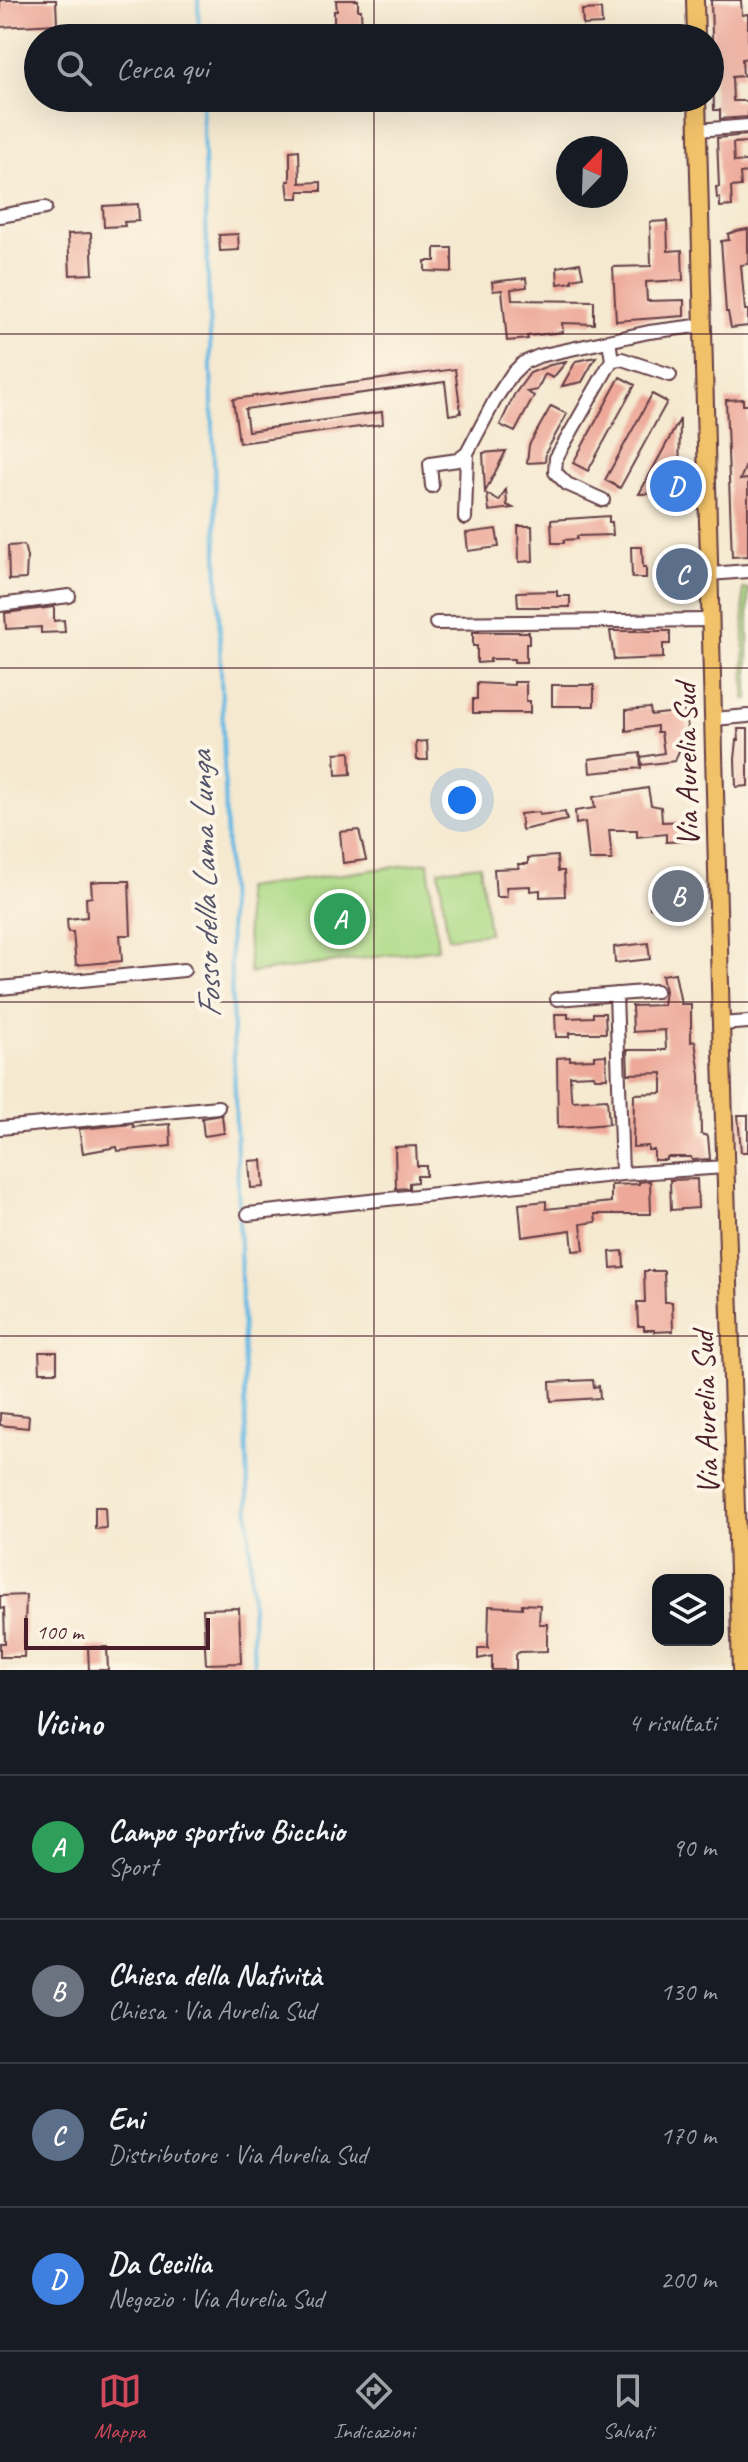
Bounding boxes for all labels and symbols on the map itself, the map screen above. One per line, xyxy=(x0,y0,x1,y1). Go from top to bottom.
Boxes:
north arrow xyxy=(556,136,628,208)
pin: D xyxy=(650,456,702,516)
pin: C xyxy=(656,544,708,604)
street label: Via Aurelia Sud xyxy=(664,678,708,847)
water label: Fosso della Lama Lunga xyxy=(178,748,231,1019)
your location xyxy=(442,780,482,820)
pin: B xyxy=(652,866,704,926)
pin: A xyxy=(314,889,366,949)
street label: Via Aurelia Sud xyxy=(682,1326,729,1495)
scale bar xyxy=(24,1614,210,1650)

